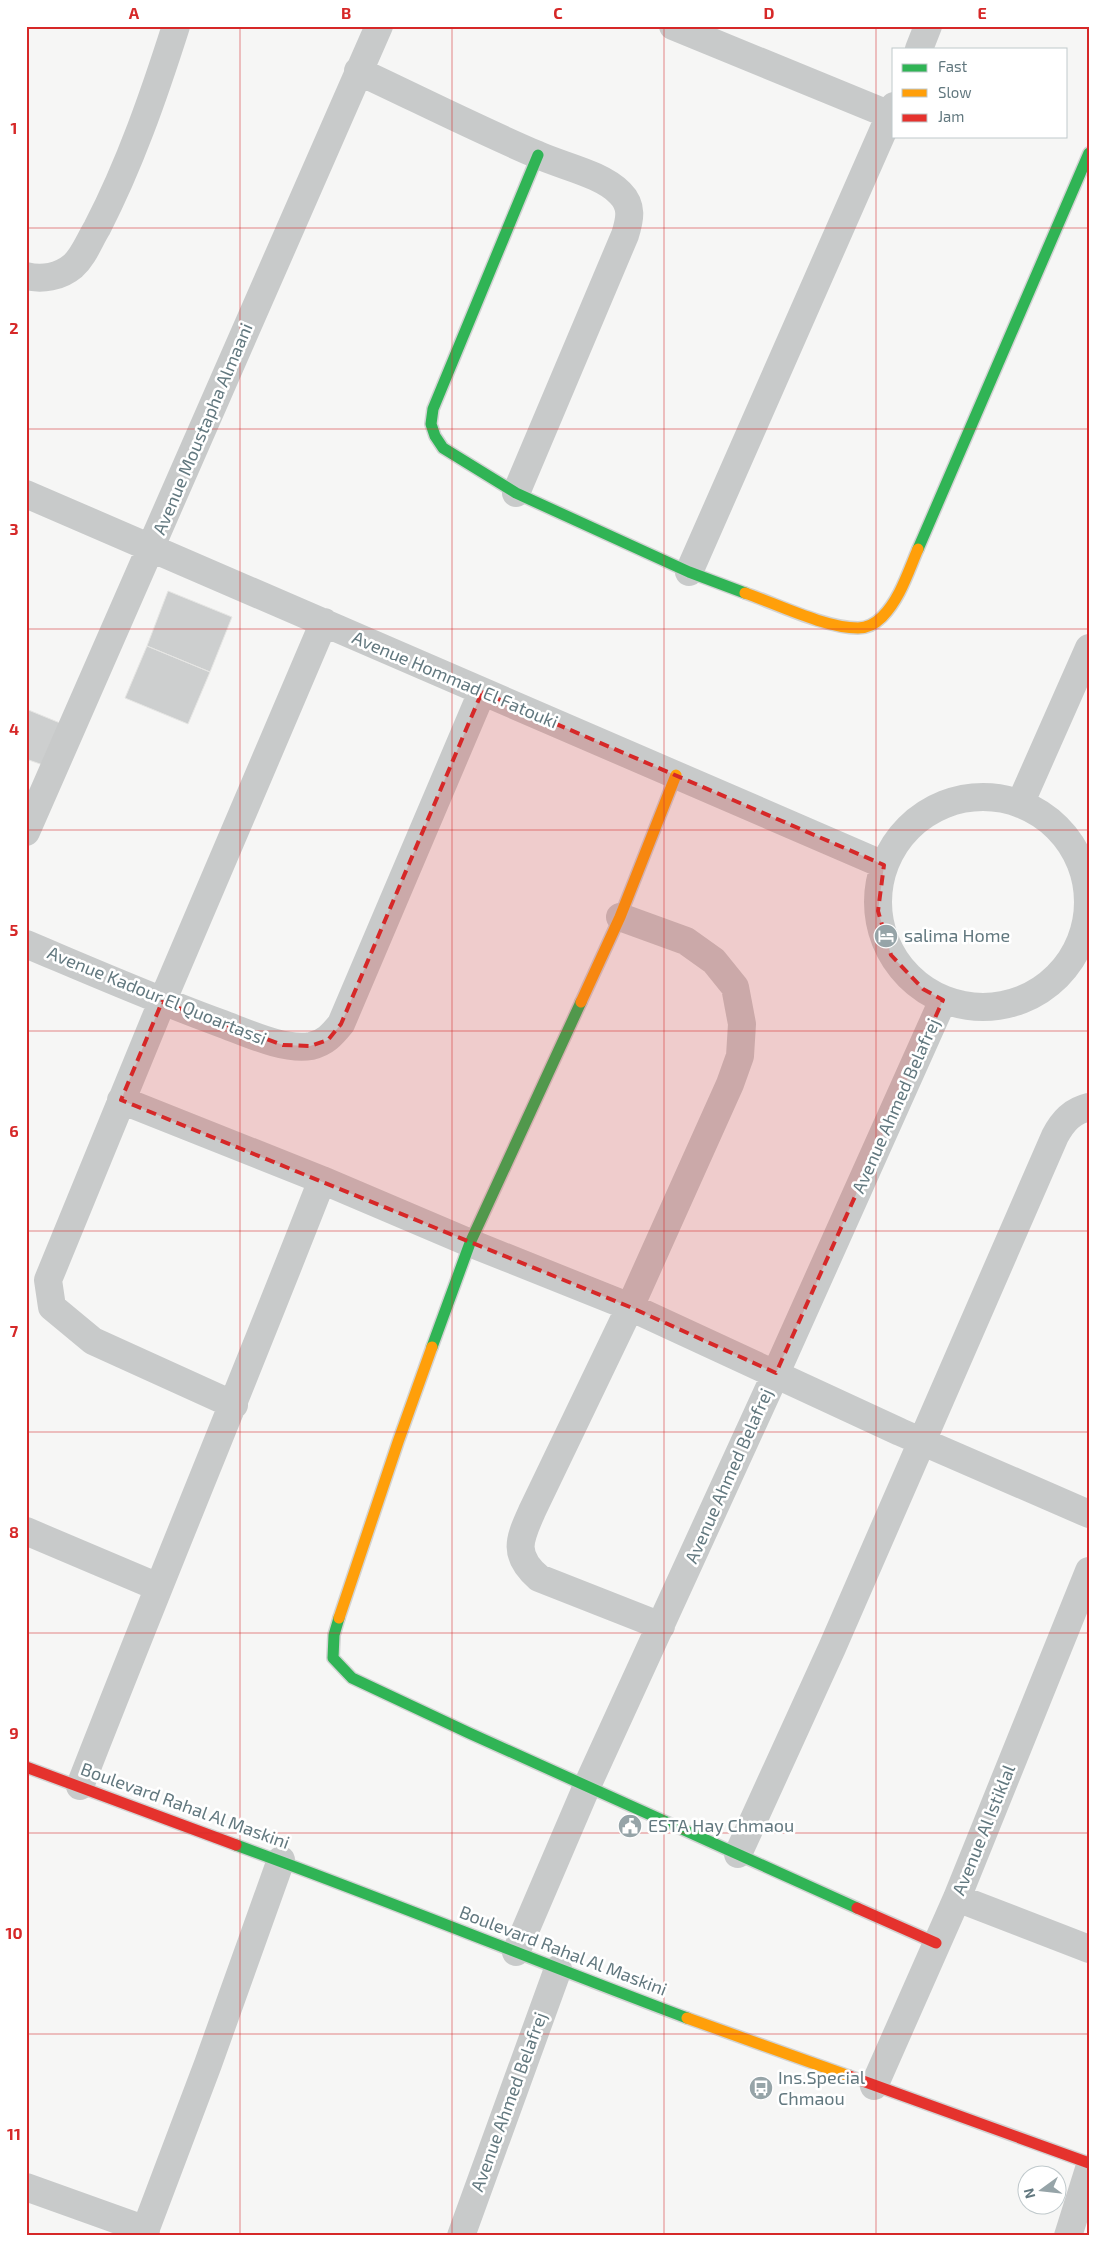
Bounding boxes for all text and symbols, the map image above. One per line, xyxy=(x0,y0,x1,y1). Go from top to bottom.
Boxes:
text: A xyxy=(129,3,140,22)
text: B xyxy=(341,3,351,22)
text: C xyxy=(553,3,563,22)
text: D xyxy=(764,3,775,22)
text: E xyxy=(977,3,987,22)
legend xyxy=(892,48,1068,138)
text: Fast xyxy=(938,57,968,75)
text: Slow xyxy=(938,83,972,101)
text: Jam xyxy=(938,107,964,125)
text: 1 xyxy=(11,118,17,137)
text: 2 xyxy=(9,318,19,337)
street label: Avenue Moustapha Almaani xyxy=(147,319,257,538)
text: 3 xyxy=(9,519,19,538)
street label: Avenue Hommad El Fatouki xyxy=(349,626,562,732)
text: 4 xyxy=(9,719,19,738)
text: 5 xyxy=(10,920,19,939)
hotel icon: salima Home xyxy=(873,923,899,949)
place label: salima Home xyxy=(904,924,1010,946)
street label: Avenue Kadour El Quoartassi xyxy=(44,941,270,1049)
street label: Avenue Ahmed Belafrej xyxy=(847,1015,944,1197)
text: 6 xyxy=(9,1121,19,1140)
text: 7 xyxy=(10,1321,19,1340)
street label: Avenue Ahmed Belafrej xyxy=(680,1385,777,1567)
text: 8 xyxy=(9,1522,19,1541)
text: 9 xyxy=(9,1723,19,1742)
street label: Boulevard Rahal Al Maskini xyxy=(78,1757,293,1853)
street label: Avenue Al Istiklal xyxy=(947,1761,1020,1898)
public building icon: ESTA Hay Chmaou xyxy=(617,1813,643,1839)
place label: ESTA Hay Chmaou xyxy=(648,1814,794,1836)
street label: Boulevard Rahal Al Maskini xyxy=(456,1900,670,2000)
text: 10 xyxy=(5,1923,23,1942)
street label: Avenue Ahmed Belafrej xyxy=(465,2009,551,2194)
place label: Ins.Special Chmaou xyxy=(778,2066,866,2109)
bus stop icon: Ins.Special Chmaou xyxy=(748,2075,774,2101)
text: 11 xyxy=(7,2124,21,2143)
north arrow xyxy=(1018,2164,1068,2214)
text: N xyxy=(1019,2186,1038,2201)

